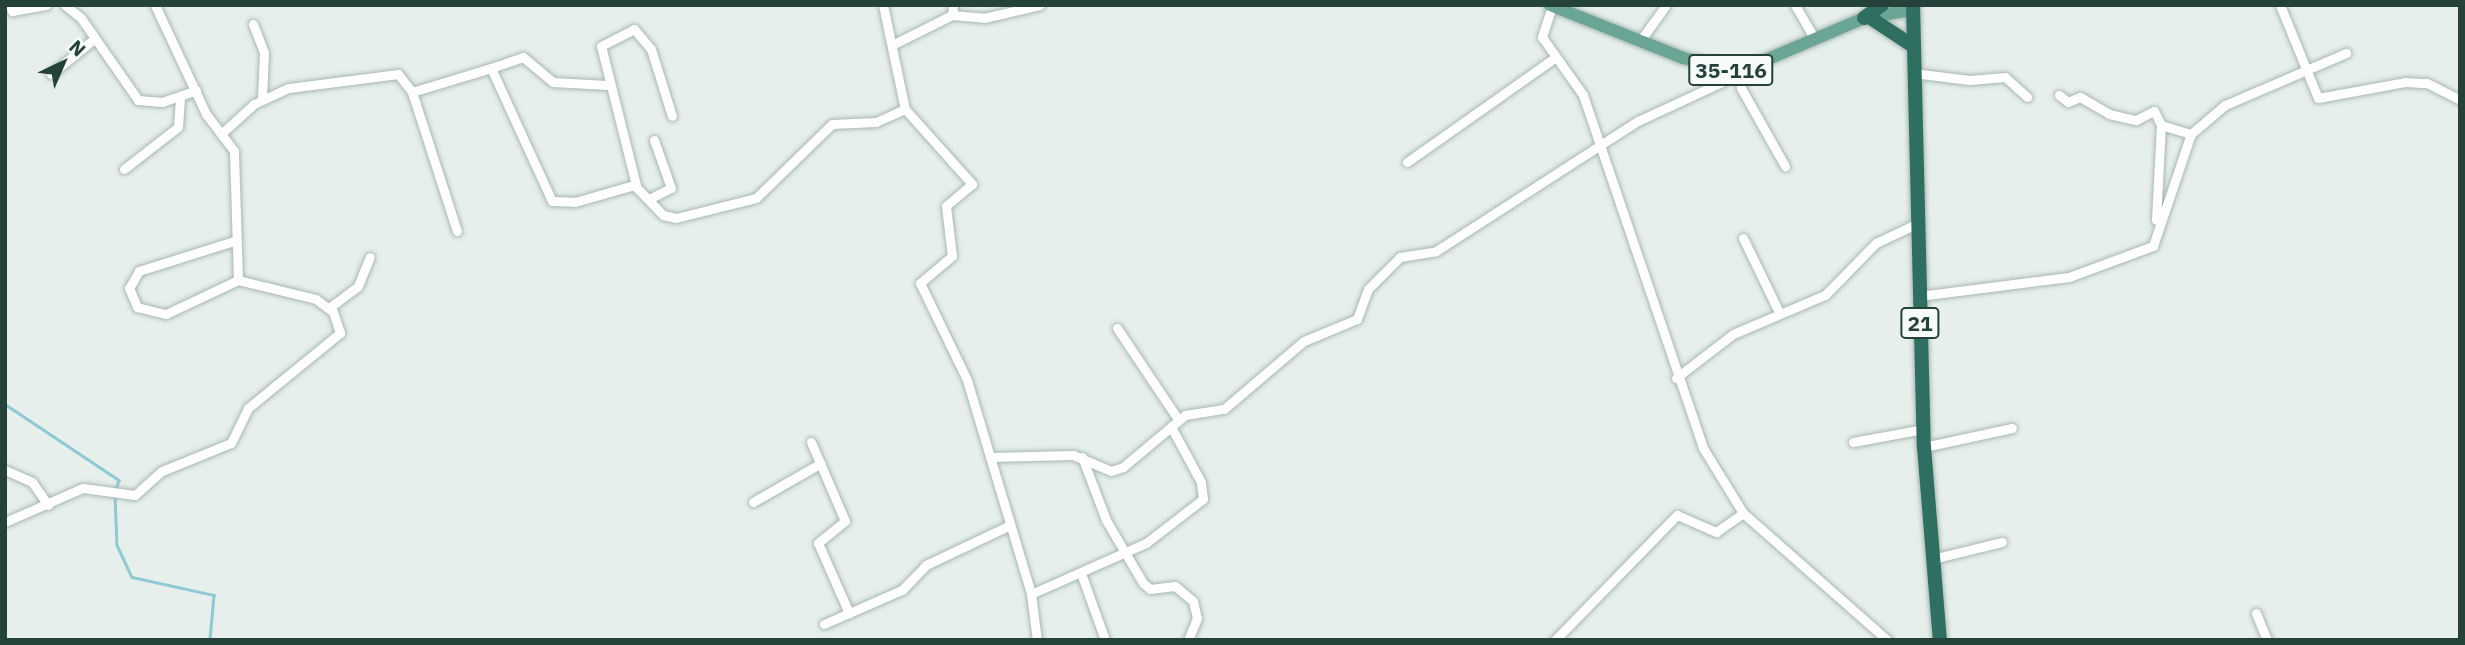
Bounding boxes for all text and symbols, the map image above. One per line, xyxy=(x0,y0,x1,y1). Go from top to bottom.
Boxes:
north arrow xyxy=(28,28,98,98)
text: N xyxy=(64,34,91,61)
road number: 35-116 xyxy=(1687,52,1775,88)
road number: 21 xyxy=(1899,306,1941,340)

